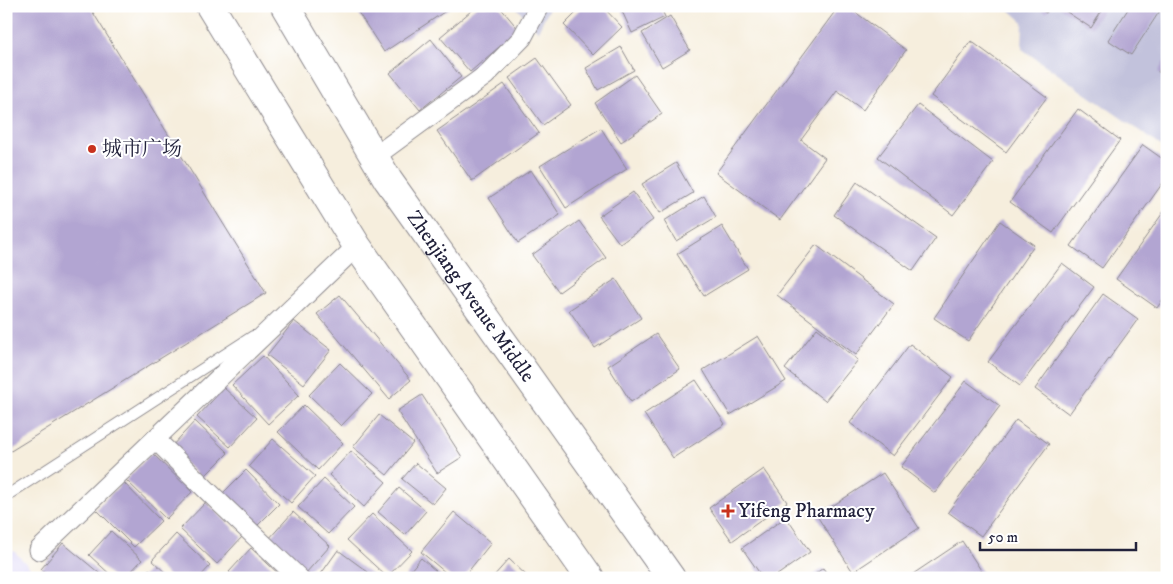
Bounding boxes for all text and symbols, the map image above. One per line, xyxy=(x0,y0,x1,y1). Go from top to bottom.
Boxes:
place label: 城市广场 xyxy=(102,137,182,162)
marker: 城市广场 xyxy=(86,143,98,155)
street label: Zhenjiang Avenue Middle xyxy=(401,206,540,387)
place label: Yifeng Pharmacy xyxy=(738,499,875,524)
marker: Yifeng Pharmacy xyxy=(722,505,734,517)
scale bar xyxy=(980,519,1137,551)
text: 50 m xyxy=(988,528,1018,547)

